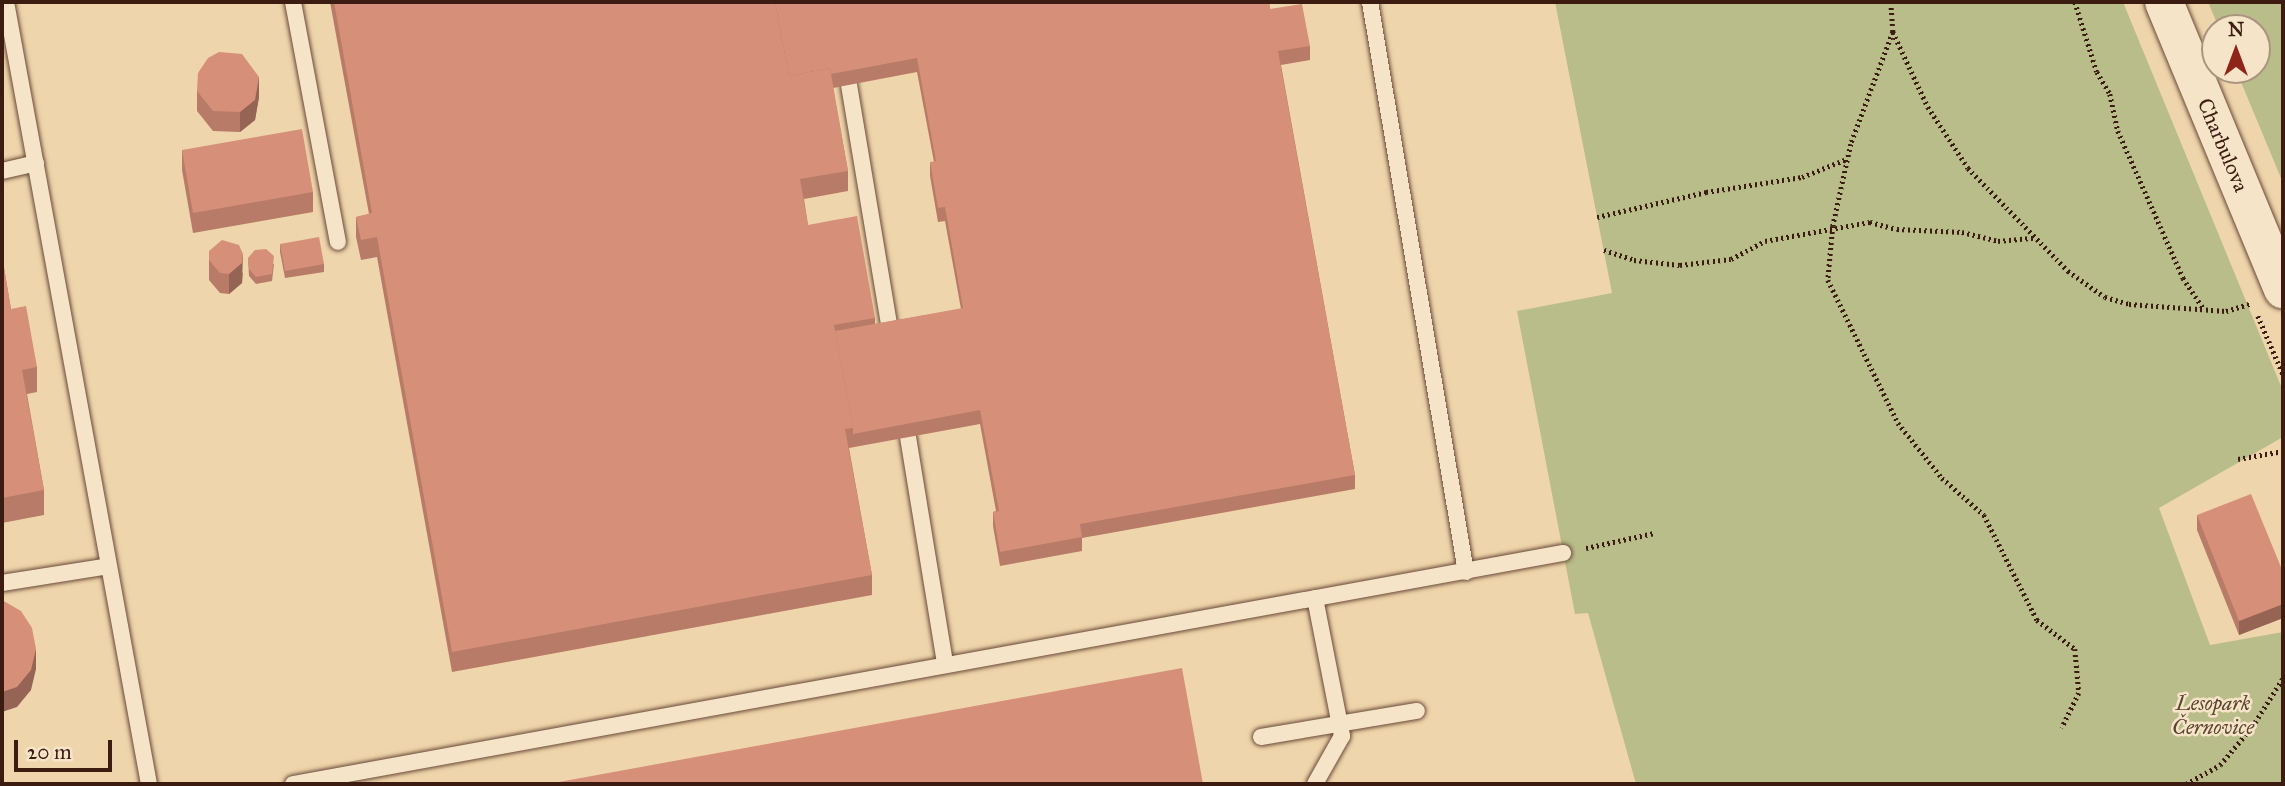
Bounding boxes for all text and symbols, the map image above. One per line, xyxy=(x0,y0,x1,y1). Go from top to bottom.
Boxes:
north arrow xyxy=(2201,14,2271,84)
text: N xyxy=(2228,18,2244,41)
street label: Charbulova xyxy=(2192,94,2254,196)
park label: Lesopark Černovice xyxy=(2172,690,2254,740)
scale bar xyxy=(18,726,116,770)
text: 20 m xyxy=(27,739,72,765)

